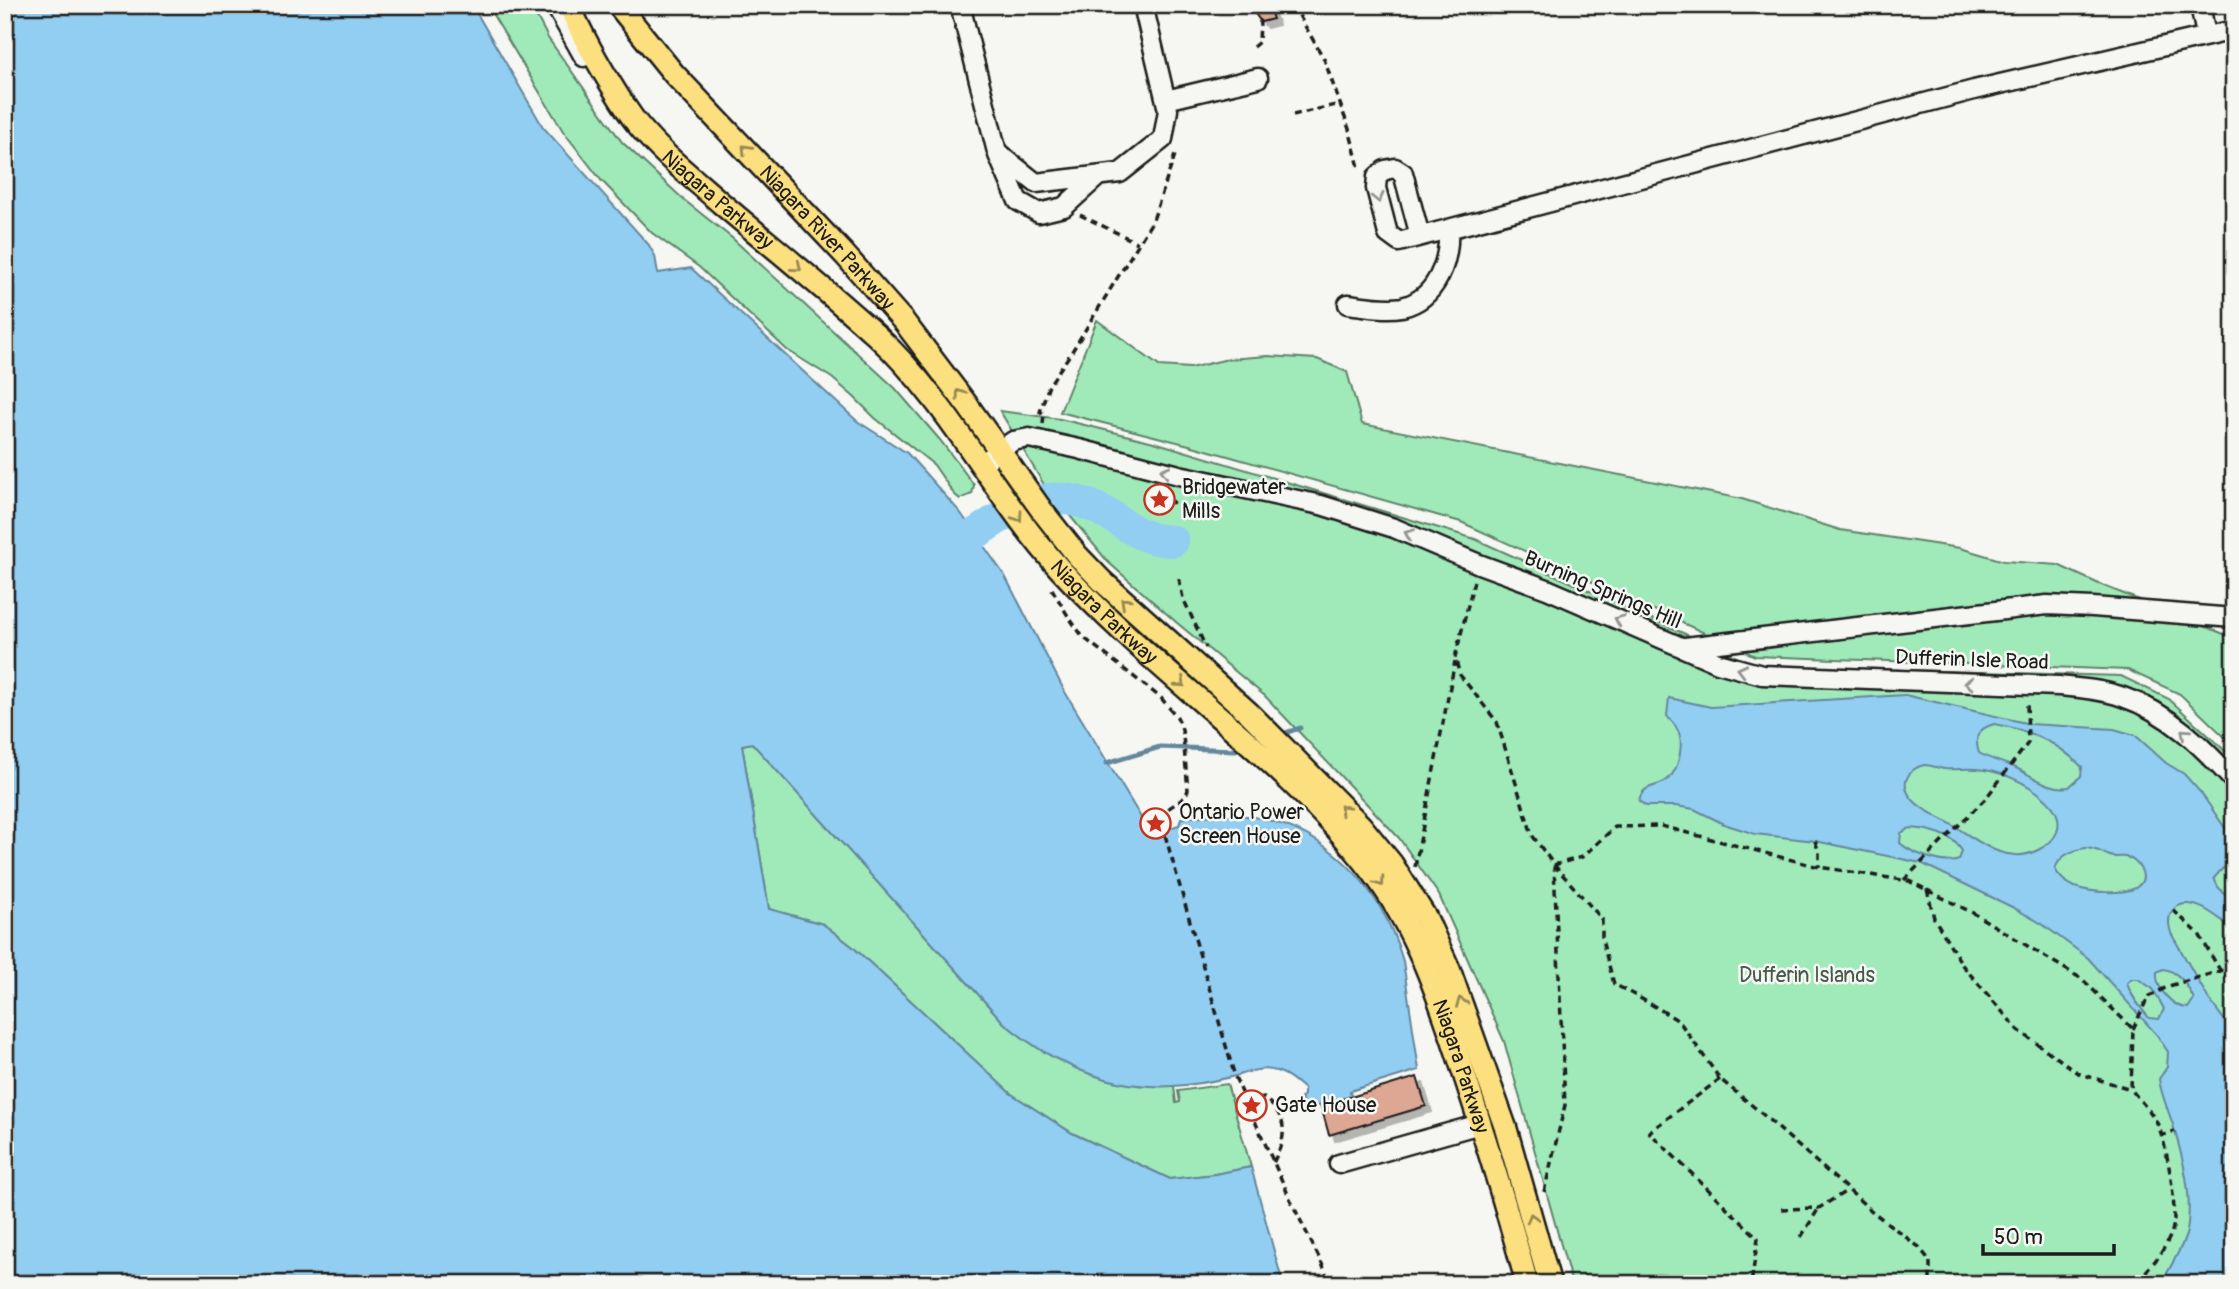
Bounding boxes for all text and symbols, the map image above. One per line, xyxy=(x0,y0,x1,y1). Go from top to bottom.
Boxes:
street label: Niagara Parkway xyxy=(656,144,779,255)
one-way arrow xyxy=(741,144,754,157)
street label: Niagara River Parkway xyxy=(754,159,901,316)
one-way arrow xyxy=(1370,192,1385,204)
one-way arrow xyxy=(788,259,801,271)
one-way arrow xyxy=(955,389,968,402)
one-way arrow xyxy=(1159,465,1171,480)
place label: Bridgewater Mills xyxy=(1182,474,1286,525)
place icon: Bridgewater Mills xyxy=(1142,482,1176,516)
one-way arrow xyxy=(1010,509,1022,522)
one-way arrow xyxy=(1403,529,1415,543)
street label: Burning Springs Hill xyxy=(1520,545,1686,635)
street label: Niagara Parkway xyxy=(1044,554,1163,670)
one-way arrow xyxy=(1120,598,1133,611)
one-way arrow xyxy=(1614,614,1627,628)
street label: Dufferin Isle Road xyxy=(1895,644,2049,676)
one-way arrow xyxy=(1736,664,1748,678)
one-way arrow xyxy=(1173,675,1186,687)
one-way arrow xyxy=(1963,675,1974,690)
one-way arrow xyxy=(2180,729,2193,742)
place label: Ontario Power Screen House xyxy=(1179,799,1304,850)
one-way arrow xyxy=(1340,804,1353,817)
place icon: Ontario Power Screen House xyxy=(1139,807,1173,841)
one-way arrow xyxy=(1372,874,1384,887)
park label: Dufferin Islands xyxy=(1739,962,1876,989)
street label: Niagara Parkway xyxy=(1426,996,1496,1137)
one-way arrow xyxy=(1455,996,1469,1008)
place icon: Gate House xyxy=(1235,1088,1269,1122)
place label: Gate House xyxy=(1275,1092,1377,1119)
one-way arrow xyxy=(1526,1212,1540,1224)
scale bar xyxy=(1983,1212,2115,1256)
text: 50 m xyxy=(1994,1224,2043,1251)

